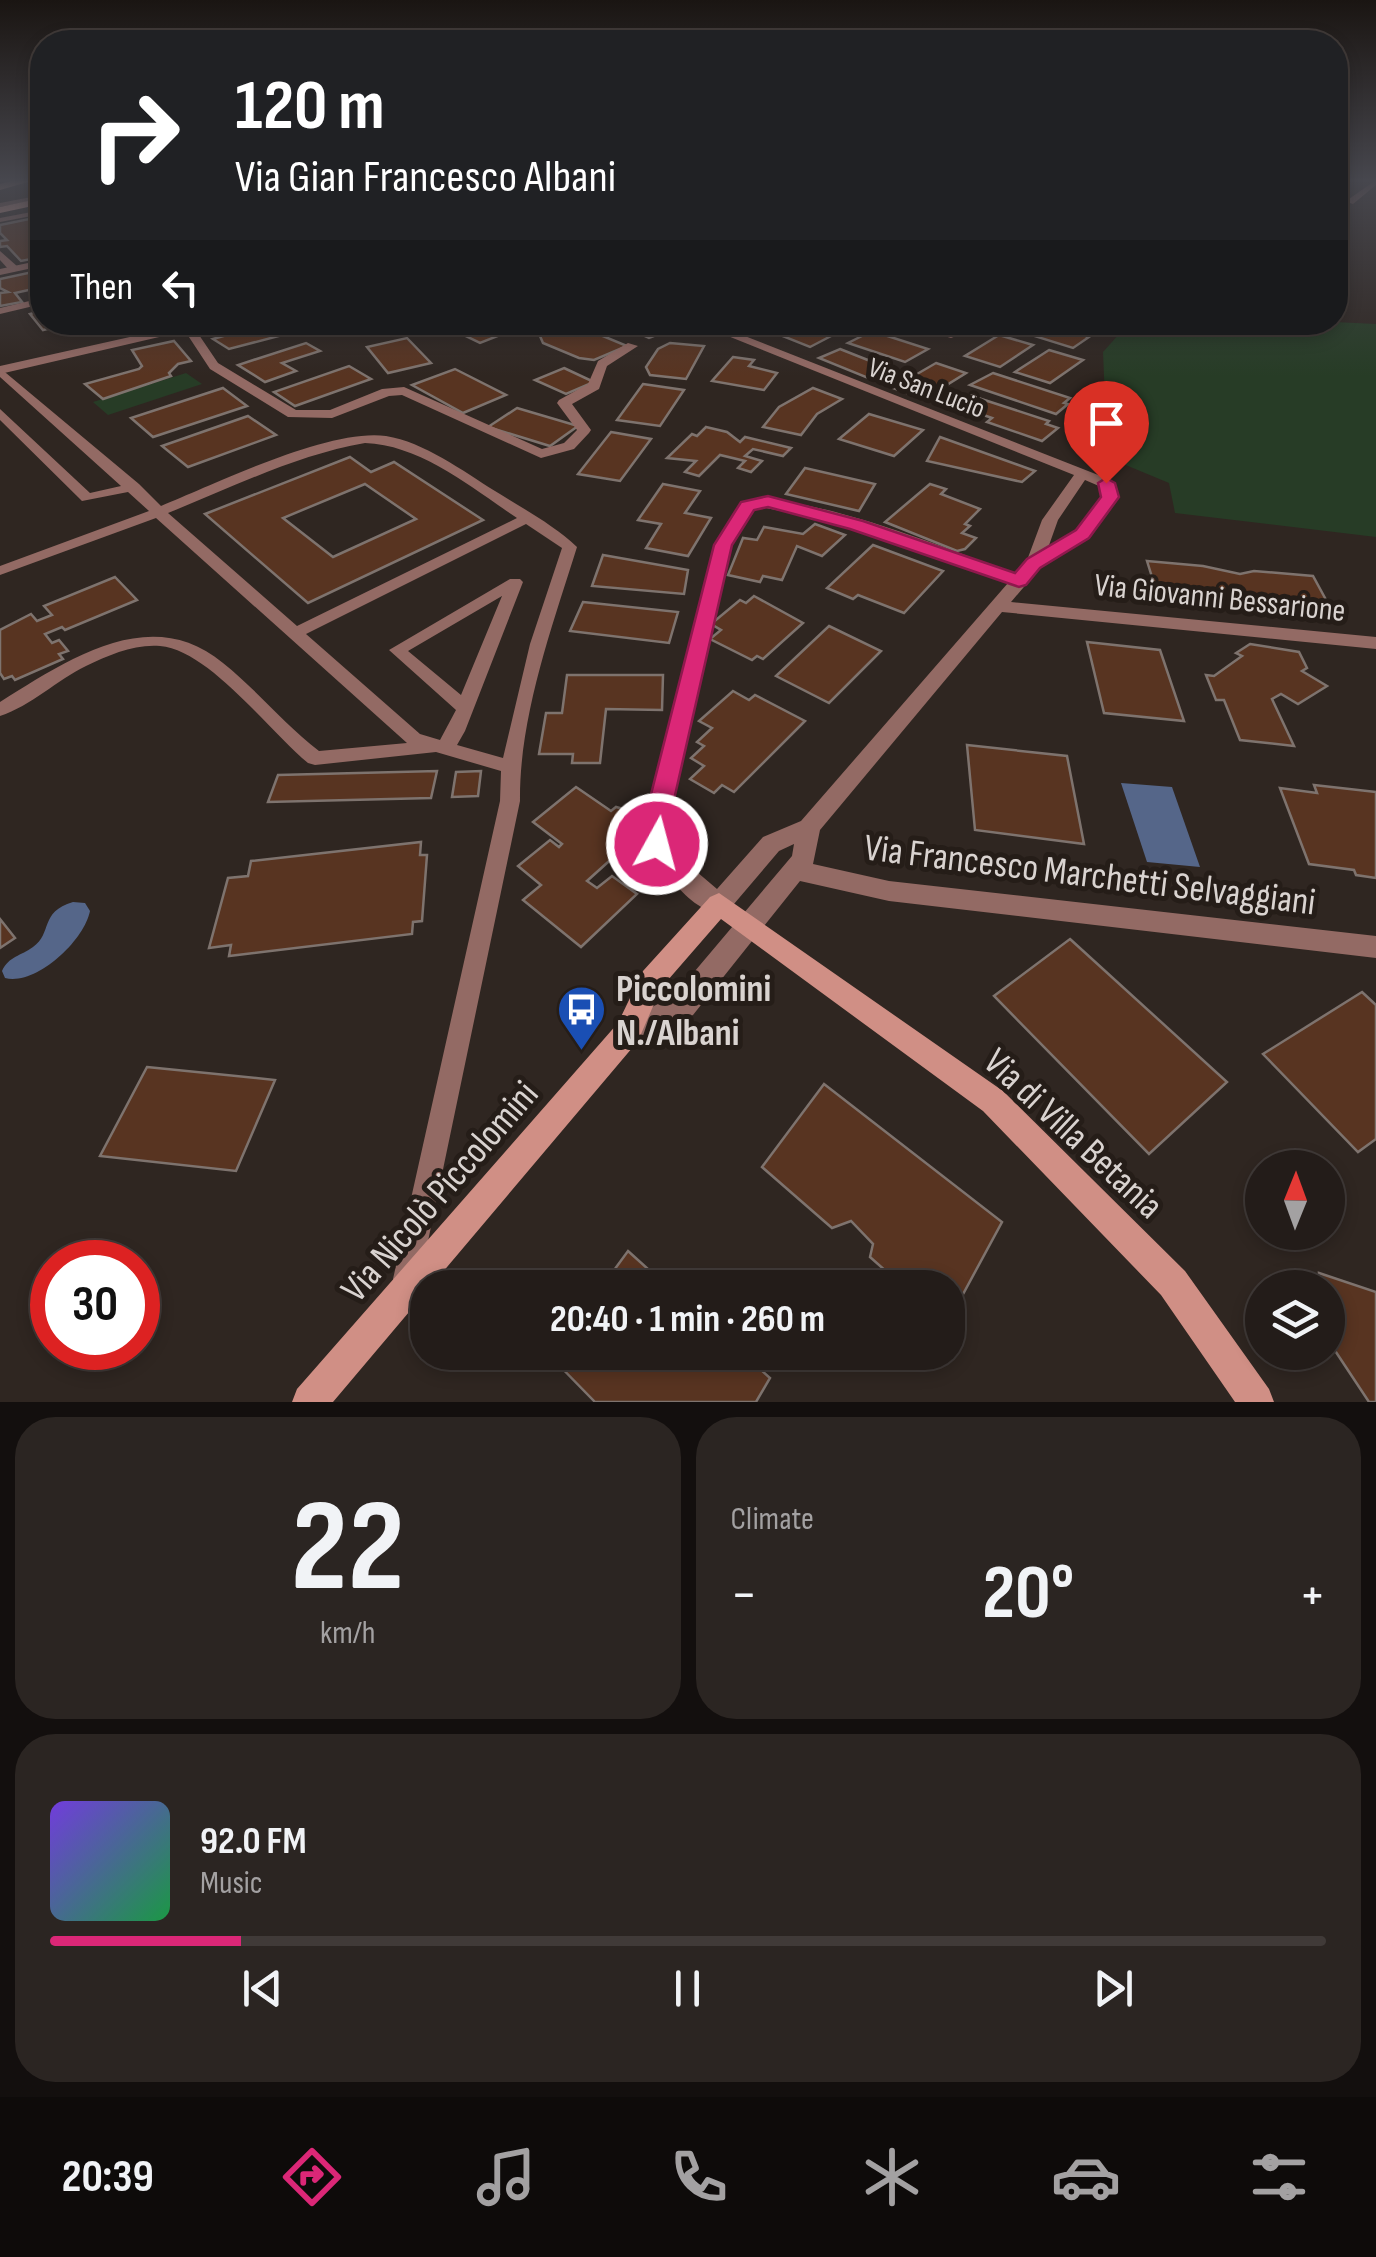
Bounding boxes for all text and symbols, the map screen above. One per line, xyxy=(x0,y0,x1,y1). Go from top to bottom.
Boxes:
text: 120 m xyxy=(235,65,385,149)
icon: right xyxy=(70,70,200,200)
text: Via Gian Francesco Albani xyxy=(235,150,616,205)
icon: left xyxy=(153,260,208,315)
text: Then xyxy=(70,265,133,310)
street label: Via San Lucio xyxy=(863,351,989,426)
pin xyxy=(1064,381,1149,484)
icon: arrive xyxy=(1079,396,1134,451)
street label: Via Giovanni Bessarione xyxy=(1092,566,1347,631)
position arrow xyxy=(605,792,709,896)
street label: Via Francesco Marchetti Selvaggiani xyxy=(862,825,1318,926)
place label: Piccolomini N./Albani xyxy=(616,967,771,1056)
bus stop icon: Piccolomini N./Albani xyxy=(555,984,607,1052)
street label: Via di Villa Betania xyxy=(974,1040,1172,1229)
street label: Via Nicolò Piccolomini xyxy=(332,1072,548,1311)
north arrow xyxy=(1245,1150,1345,1250)
map controls xyxy=(1245,1150,1345,1370)
speed limit sign: 30 xyxy=(30,1240,160,1370)
button: layers xyxy=(1245,1270,1345,1370)
text: 20:40 · 1 min · 260 m xyxy=(550,1297,825,1342)
text: 22 xyxy=(291,1471,405,1627)
text: Climate xyxy=(731,1500,814,1539)
text: 20° xyxy=(982,1549,1074,1640)
text: − xyxy=(731,1562,757,1629)
text: + xyxy=(1299,1562,1326,1629)
text: km/h xyxy=(320,1614,375,1653)
text: 92.0 FM xyxy=(200,1819,306,1864)
text: Music xyxy=(200,1864,263,1903)
icon: previous xyxy=(235,1961,290,2016)
icon: pause xyxy=(660,1961,715,2016)
icon: next xyxy=(1086,1961,1141,2016)
icon: directions xyxy=(277,2142,347,2212)
icon: music xyxy=(471,2142,541,2212)
icon: phone xyxy=(664,2142,734,2212)
icon: climate xyxy=(857,2142,927,2212)
icon: car xyxy=(1051,2142,1121,2212)
icon: filters xyxy=(1244,2142,1314,2212)
text: 20:39 xyxy=(62,2150,154,2205)

